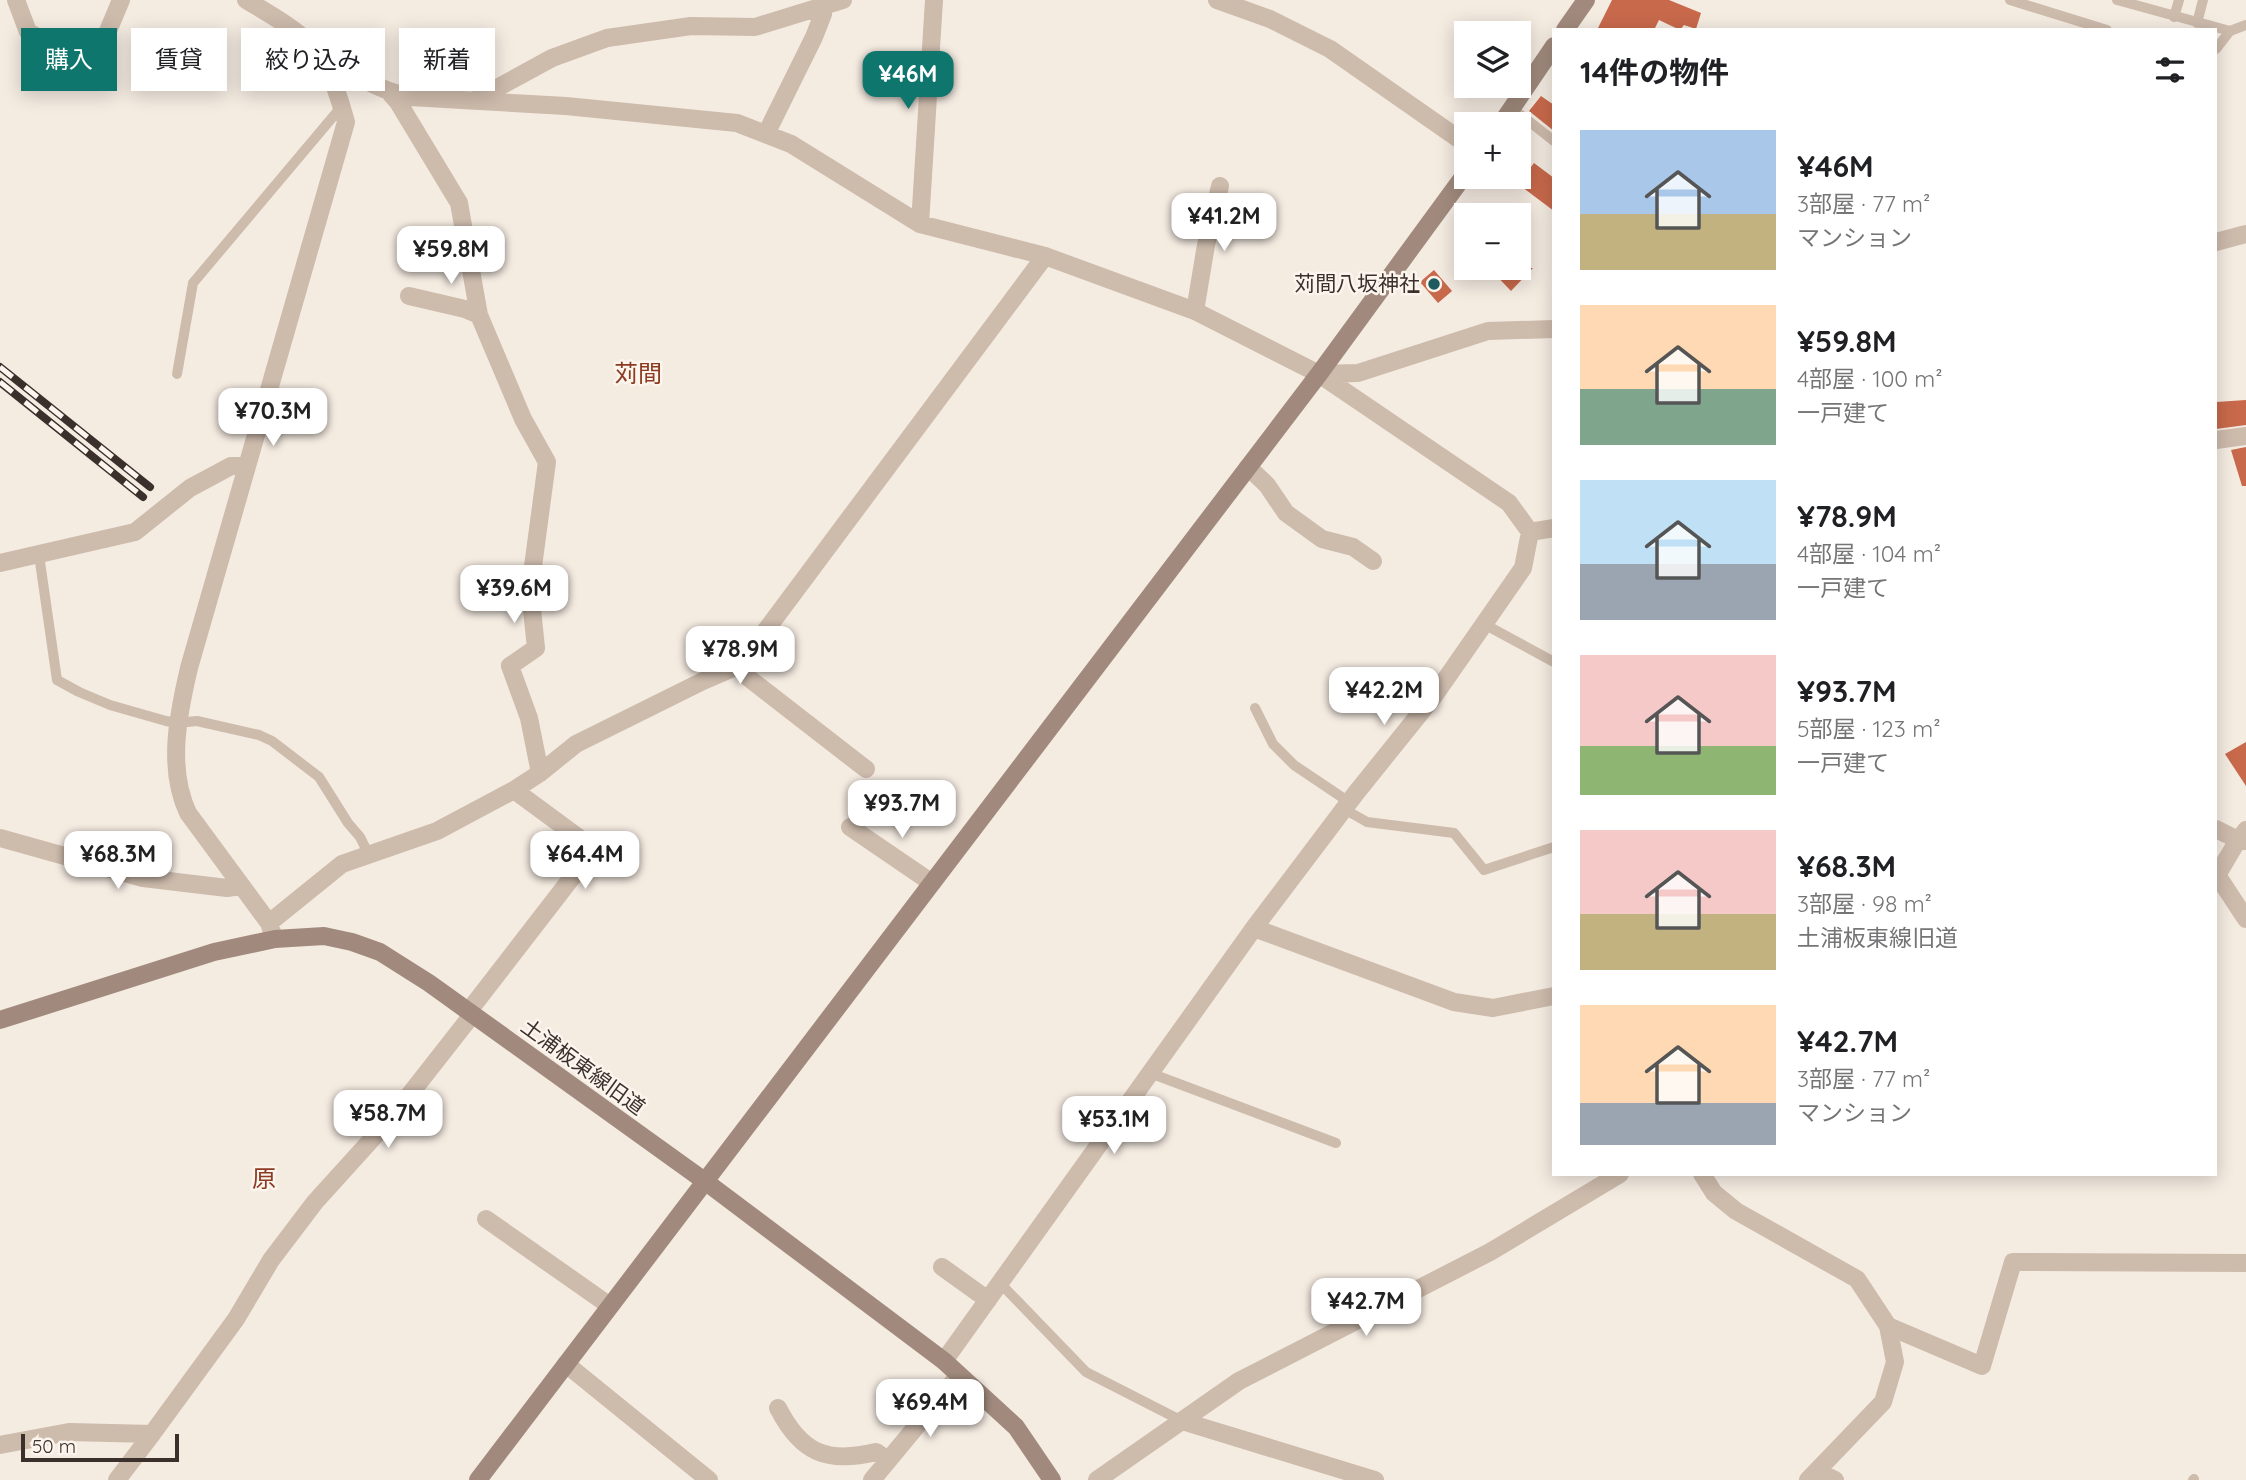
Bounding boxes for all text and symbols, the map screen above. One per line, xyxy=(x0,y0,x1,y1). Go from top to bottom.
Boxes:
map controls xyxy=(1454,21,1531,280)
button: layers xyxy=(1454,21,1531,98)
chip: 購入 xyxy=(21,28,117,91)
chip: 賃貸 xyxy=(131,28,227,91)
chip: 絞り込み xyxy=(241,28,385,91)
chip: 新着 xyxy=(399,28,495,91)
icon: filters xyxy=(2151,51,2189,89)
pin: ¥46M xyxy=(867,52,949,111)
text: 14件の物件 xyxy=(1580,53,1729,91)
text: ¥46M xyxy=(879,59,937,88)
button: + xyxy=(1454,112,1531,189)
text: ¥46M xyxy=(1797,147,1874,185)
icon: home xyxy=(1636,158,1720,242)
text: 3部屋 · 77 m² xyxy=(1797,189,1930,218)
pin: ¥41.2M xyxy=(1167,194,1281,253)
text: ¥41.2M xyxy=(1187,201,1261,230)
button: − xyxy=(1454,203,1531,280)
text: マンション xyxy=(1797,223,1912,252)
pin: ¥59.8M xyxy=(394,226,508,286)
text: ¥59.8M xyxy=(413,234,489,263)
place label: 苅間八坂神社 xyxy=(1294,270,1420,296)
marker: 苅間八坂神社 xyxy=(1426,276,1442,292)
text: ¥59.8M xyxy=(1797,322,1896,360)
icon: home xyxy=(1636,333,1720,417)
district label: 苅間 xyxy=(614,358,662,388)
text: 4部屋 · 100 m² xyxy=(1797,364,1943,393)
pin: ¥70.3M xyxy=(216,388,330,448)
text: ¥70.3M xyxy=(234,396,312,425)
text: 一戸建て xyxy=(1797,398,1889,427)
text: ¥78.9M xyxy=(1797,497,1897,535)
icon: home xyxy=(1636,508,1720,592)
text: 4部屋 · 104 m² xyxy=(1797,539,1941,568)
pin: ¥39.6M xyxy=(457,566,571,625)
text: ¥39.6M xyxy=(476,573,552,602)
text: 一戸建て xyxy=(1797,573,1889,602)
pin: ¥78.9M xyxy=(683,626,797,686)
text: ¥78.9M xyxy=(702,634,778,663)
pin: ¥42.2M xyxy=(1327,668,1441,727)
text: ¥93.7M xyxy=(1797,672,1897,710)
text: ¥42.2M xyxy=(1345,675,1423,704)
icon: home xyxy=(1636,683,1720,767)
text: 5部屋 · 123 m² xyxy=(1797,714,1940,743)
text: 一戸建て xyxy=(1797,748,1889,777)
pin: ¥93.7M xyxy=(845,780,959,840)
text: ¥93.7M xyxy=(864,788,940,817)
pin: ¥68.3M xyxy=(61,832,175,891)
pin: ¥64.4M xyxy=(528,832,642,891)
text: ¥68.3M xyxy=(80,839,156,868)
text: ¥64.4M xyxy=(546,839,624,868)
text: ¥68.3M xyxy=(1797,847,1896,885)
icon: home xyxy=(1636,858,1720,942)
text: 3部屋 · 98 m² xyxy=(1797,889,1932,918)
text: 土浦板東線旧道 xyxy=(1797,923,1958,952)
street label: 土浦板東線旧道 xyxy=(516,1012,651,1120)
text: ¥42.7M xyxy=(1797,1022,1898,1060)
icon: home xyxy=(1636,1033,1720,1117)
text: 3部屋 · 77 m² xyxy=(1797,1064,1930,1093)
pin: ¥58.7M xyxy=(331,1090,445,1150)
pin: ¥53.1M xyxy=(1057,1096,1171,1156)
text: ¥58.7M xyxy=(350,1098,426,1127)
text: マンション xyxy=(1797,1098,1912,1127)
text: ¥53.1M xyxy=(1078,1104,1150,1133)
district label: 原 xyxy=(252,1163,276,1193)
pin: ¥42.7M xyxy=(1309,1278,1423,1338)
text: ¥42.7M xyxy=(1327,1286,1405,1315)
pin: ¥69.4M xyxy=(873,1380,987,1439)
text: ¥69.4M xyxy=(892,1387,968,1416)
scale bar xyxy=(21,1431,178,1463)
text: 50 m xyxy=(32,1434,76,1458)

